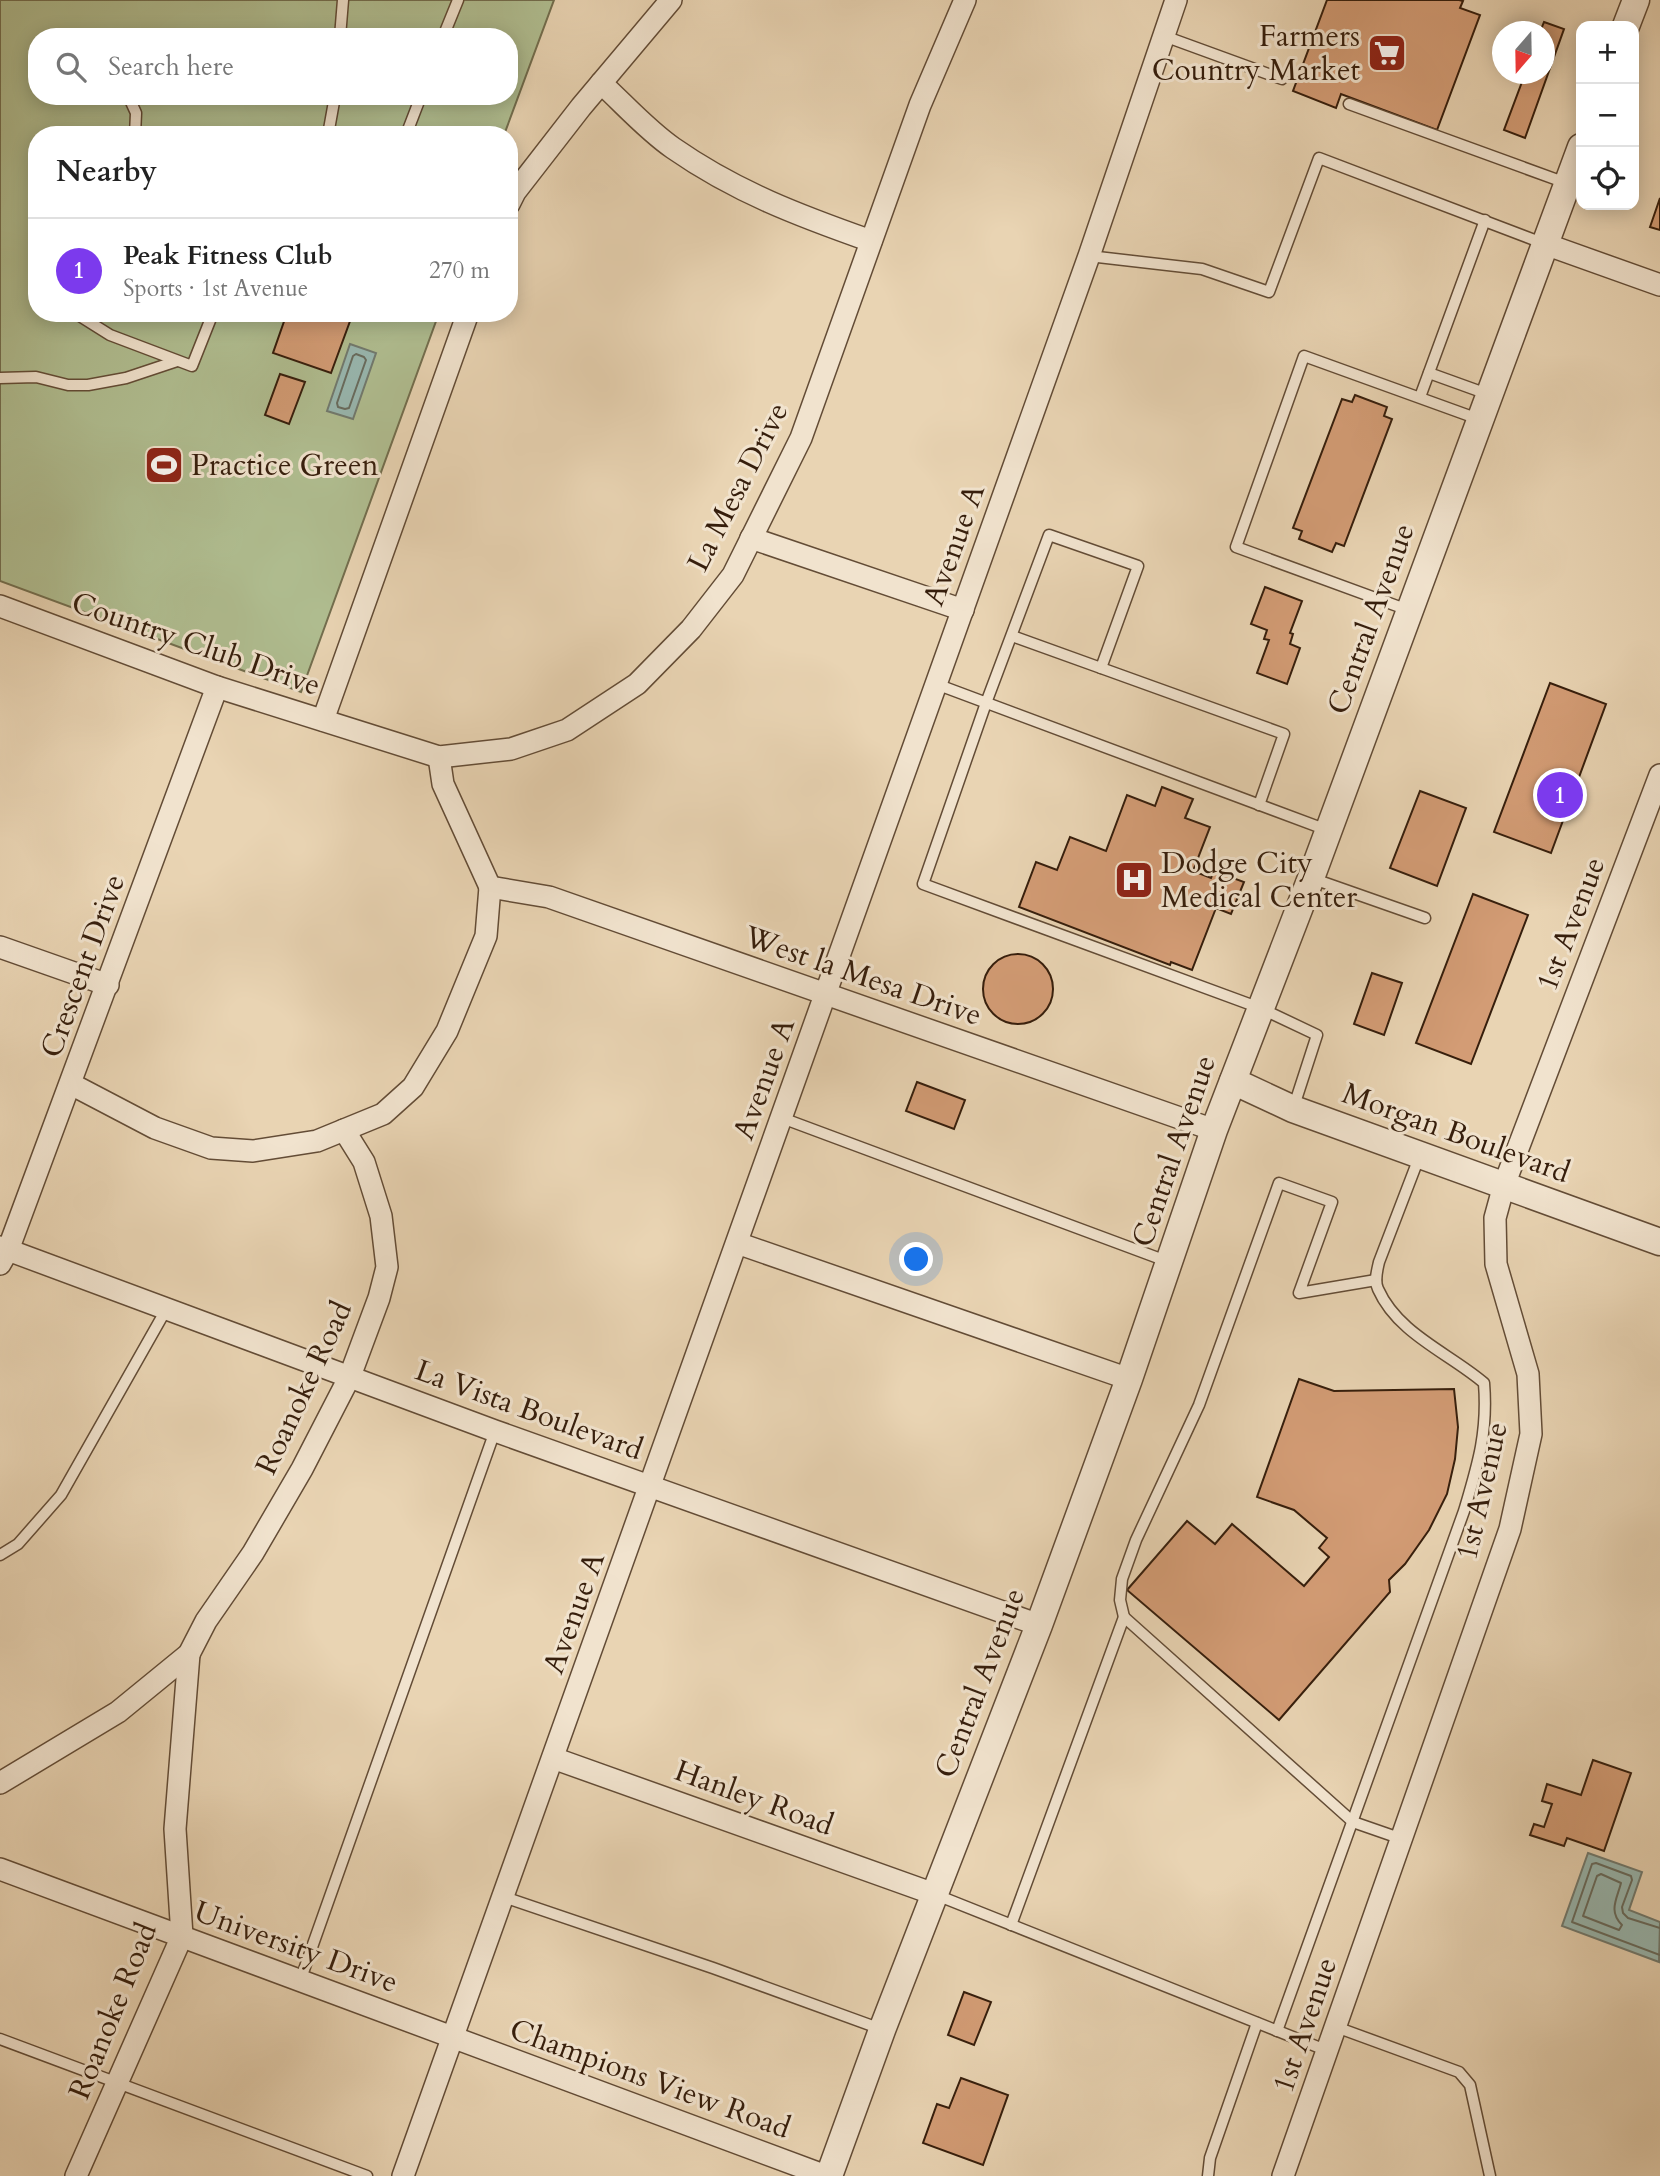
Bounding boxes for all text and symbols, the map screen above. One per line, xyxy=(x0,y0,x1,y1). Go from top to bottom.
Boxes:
place label: Farmers Country Market xyxy=(1152,16,1361,91)
north arrow xyxy=(1492,21,1555,84)
map controls xyxy=(1576,21,1639,210)
button: + xyxy=(1576,21,1639,84)
search box xyxy=(28,28,518,105)
supermarket icon: Farmers Country Market xyxy=(1366,32,1408,74)
icon: search xyxy=(52,48,90,86)
text: Search here xyxy=(108,49,234,84)
button: − xyxy=(1576,84,1639,147)
button: locate xyxy=(1576,147,1639,210)
text: Nearby xyxy=(56,151,157,192)
text: Peak Fitness Club xyxy=(123,238,333,273)
text: 1 xyxy=(73,255,85,286)
text: 270 m xyxy=(429,255,490,286)
text: Sports · 1st Avenue xyxy=(123,273,308,304)
street label: La Mesa Drive xyxy=(678,395,798,579)
sports icon: Practice Green xyxy=(143,444,185,486)
place label: Practice Green xyxy=(191,445,379,486)
street label: Avenue A xyxy=(913,478,995,612)
street label: Central Avenue xyxy=(1318,518,1424,720)
street label: Country Club Drive xyxy=(66,582,326,706)
pin: 1 xyxy=(1537,769,1583,821)
place label: Dodge City Medical Center xyxy=(1161,843,1357,918)
street label: 1st Avenue xyxy=(1527,851,1615,997)
hospital icon: Dodge City Medical Center xyxy=(1113,859,1155,901)
street label: Crescent Drive xyxy=(31,869,135,1063)
street label: West la Mesa Drive xyxy=(738,916,987,1036)
street label: Avenue A xyxy=(723,1012,805,1146)
street label: Central Avenue xyxy=(1122,1050,1226,1252)
street label: Morgan Boulevard xyxy=(1336,1073,1576,1193)
your location xyxy=(899,1242,933,1276)
street label: Roanoke Road xyxy=(246,1295,362,1481)
street label: La Vista Boulevard xyxy=(409,1350,649,1470)
street label: 1st Avenue xyxy=(1446,1418,1518,1564)
street label: Avenue A xyxy=(533,1546,615,1680)
street label: Central Avenue xyxy=(925,1582,1035,1784)
street label: Hanley Road xyxy=(669,1750,839,1846)
street label: University Drive xyxy=(188,1891,404,2003)
street label: Roanoke Road xyxy=(59,1917,167,2105)
street label: 1st Avenue xyxy=(1263,1952,1347,2098)
street label: Champions View Road xyxy=(504,2009,796,2149)

